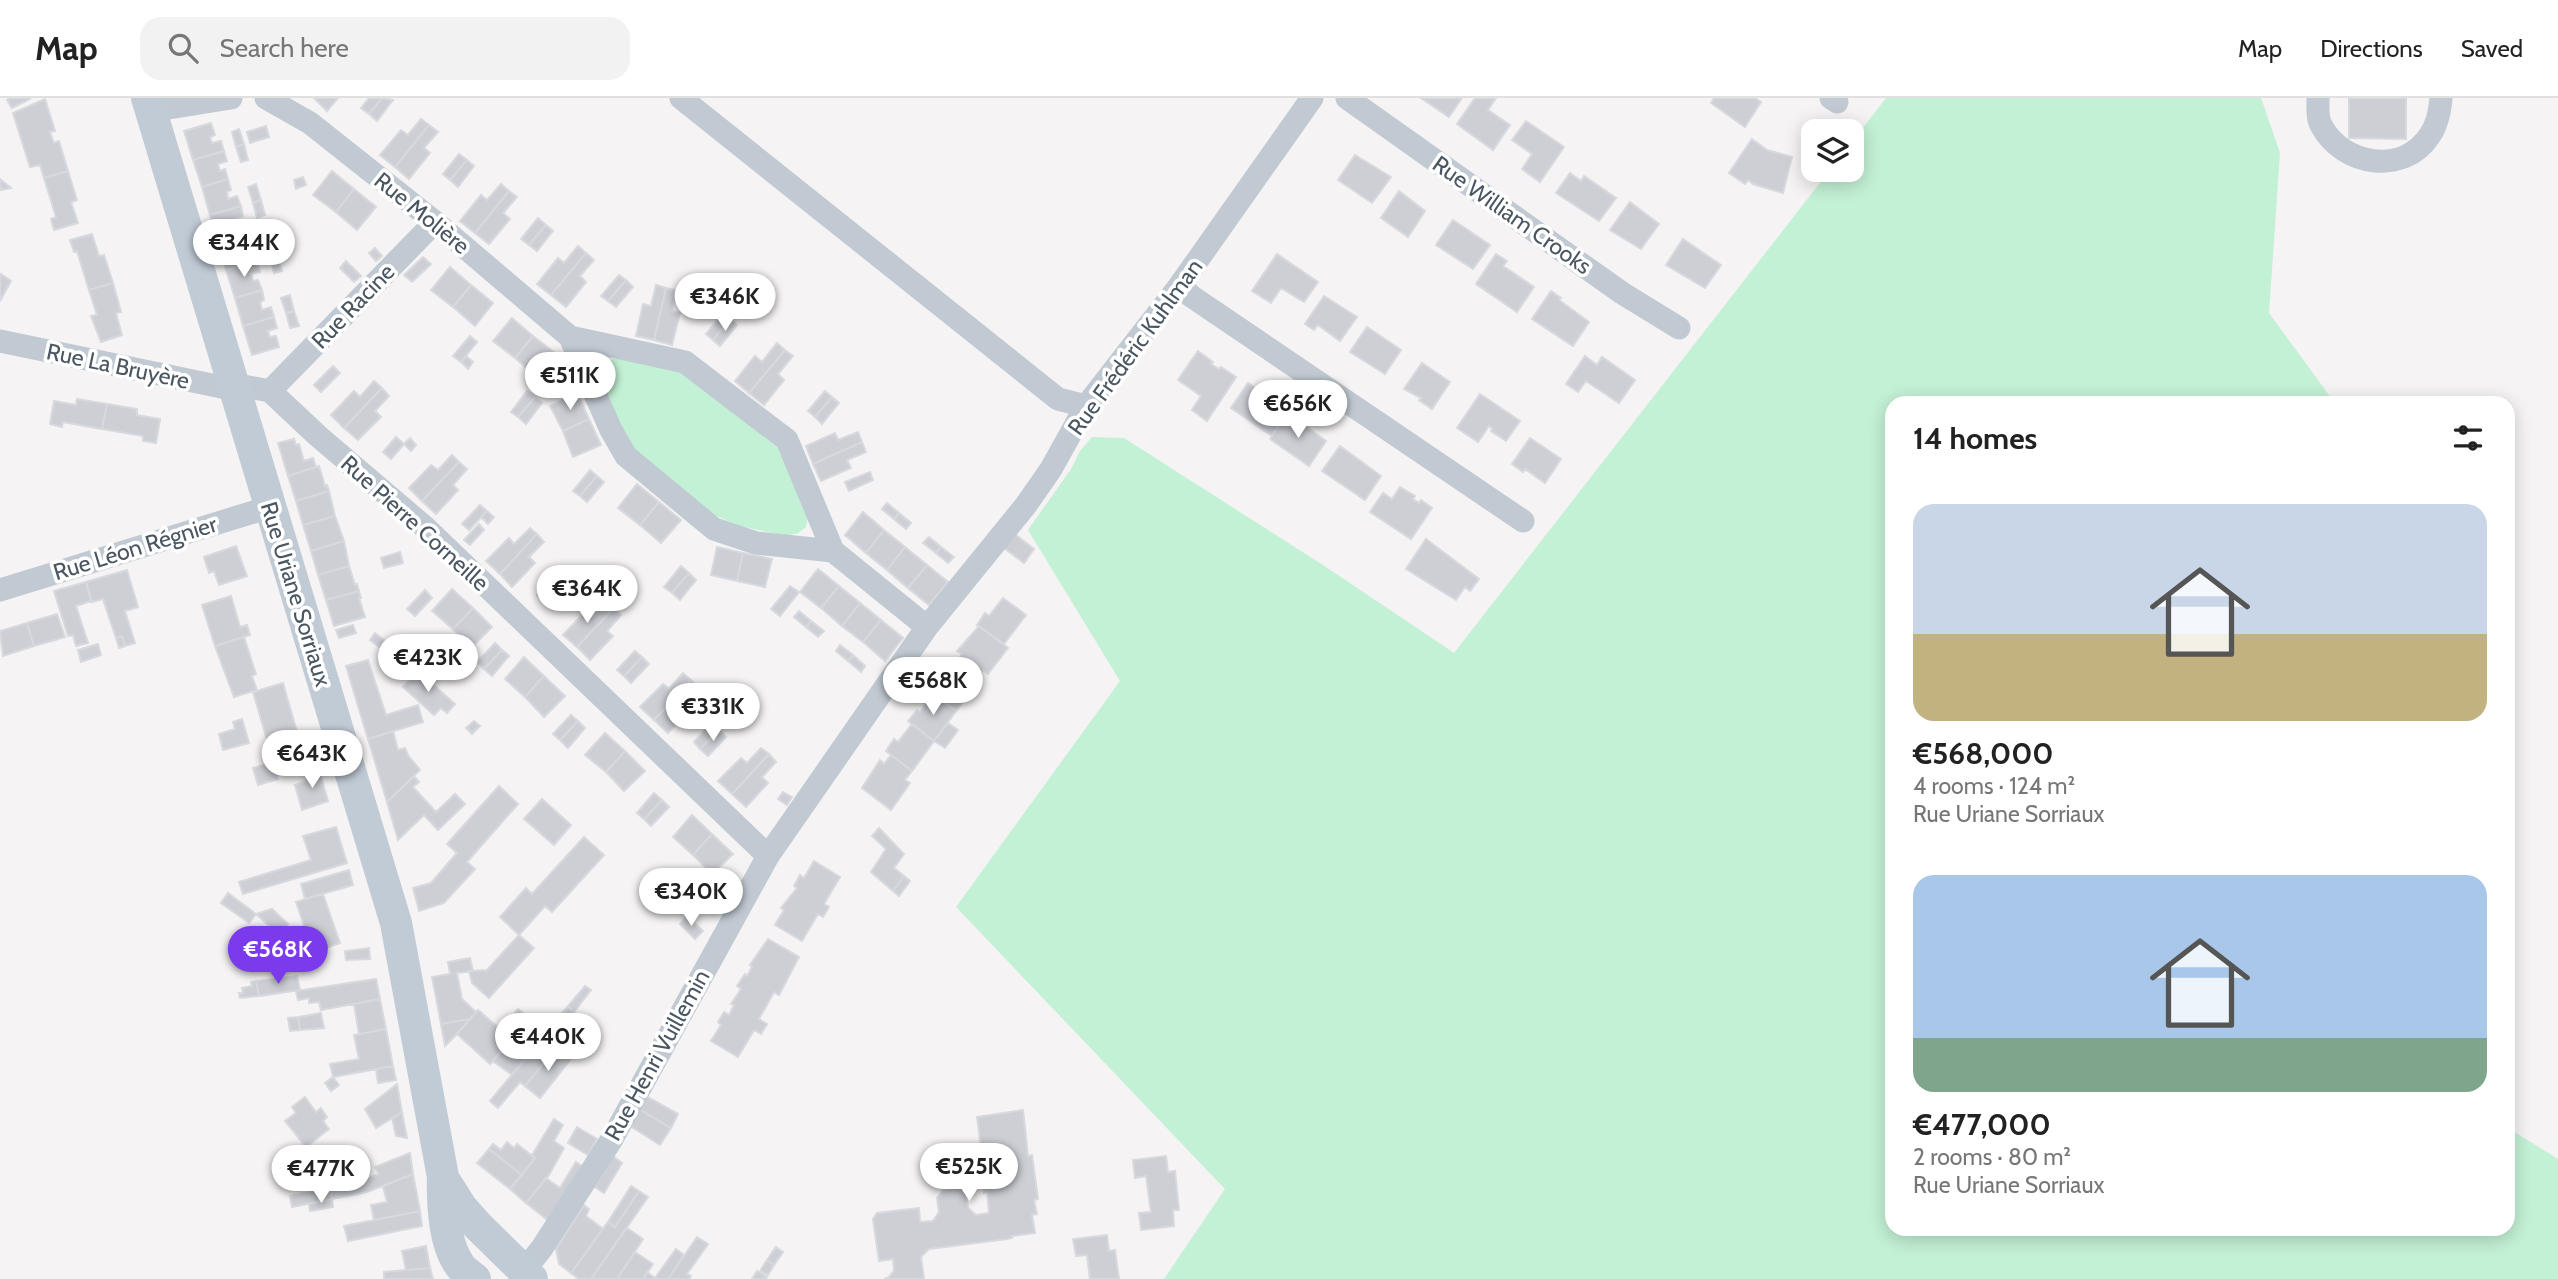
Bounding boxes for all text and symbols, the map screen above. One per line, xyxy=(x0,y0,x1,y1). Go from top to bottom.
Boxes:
search box xyxy=(140,17,630,80)
text: Map xyxy=(35,28,98,68)
icon: search xyxy=(164,29,202,67)
text: Search here xyxy=(220,32,349,64)
text: Map xyxy=(2238,34,2282,63)
text: Directions xyxy=(2320,34,2423,63)
text: Saved xyxy=(2461,34,2523,63)
map controls xyxy=(1801,119,1864,182)
button: layers xyxy=(1801,119,1864,182)
street label: Rue William Crooks xyxy=(1427,150,1597,280)
street label: Rue Molière xyxy=(369,166,475,260)
pin: €344K xyxy=(195,220,293,279)
text: €344K xyxy=(209,228,279,256)
street label: Rue Frédéric Kuhlman xyxy=(1062,253,1208,441)
street label: Rue Racine xyxy=(306,258,401,354)
pin: €346K xyxy=(676,274,774,333)
text: €346K xyxy=(691,282,759,310)
street label: Rue La Bruyère xyxy=(44,337,192,395)
pin: €511K xyxy=(521,352,619,412)
text: €511K xyxy=(541,361,599,389)
pin: €656K xyxy=(1249,380,1347,440)
text: €656K xyxy=(1264,389,1332,417)
icon: filters xyxy=(2449,419,2487,457)
text: 14 homes xyxy=(1913,420,2037,457)
street label: Rue Pierre Corneille xyxy=(335,449,495,597)
street label: Rue Uriane Sorriaux xyxy=(255,498,337,690)
street label: Rue Léon Régnier xyxy=(50,510,221,586)
icon: home xyxy=(2137,549,2263,675)
pin: €364K xyxy=(538,566,636,625)
text: €364K xyxy=(553,574,621,602)
pin: €423K xyxy=(379,634,477,694)
text: €423K xyxy=(394,643,462,671)
pin: €568K xyxy=(884,658,982,717)
text: €568K xyxy=(899,666,967,694)
pin: €331K xyxy=(664,684,762,743)
text: €331K xyxy=(682,692,744,720)
pin: €643K xyxy=(263,730,361,790)
text: €568,000 xyxy=(1913,735,2054,772)
text: €643K xyxy=(278,739,346,767)
text: 4 rooms · 124 m² xyxy=(1913,772,2075,800)
text: Rue Uriane Sorriaux xyxy=(1913,800,2104,828)
pin: €340K xyxy=(642,868,740,928)
text: €340K xyxy=(655,877,727,905)
icon: home xyxy=(2137,920,2263,1046)
pin: €568K xyxy=(229,926,327,986)
text: €568K xyxy=(244,935,312,963)
street label: Rue Henri Vuillemin xyxy=(598,965,716,1145)
pin: €440K xyxy=(499,1014,597,1073)
text: €440K xyxy=(511,1022,585,1050)
text: €477,000 xyxy=(1913,1106,2051,1143)
text: 2 rooms · 80 m² xyxy=(1913,1143,2071,1171)
pin: €525K xyxy=(920,1144,1018,1203)
pin: €477K xyxy=(272,1146,370,1205)
text: €525K xyxy=(936,1152,1002,1180)
text: €477K xyxy=(288,1154,354,1182)
text: Rue Uriane Sorriaux xyxy=(1913,1171,2104,1199)

